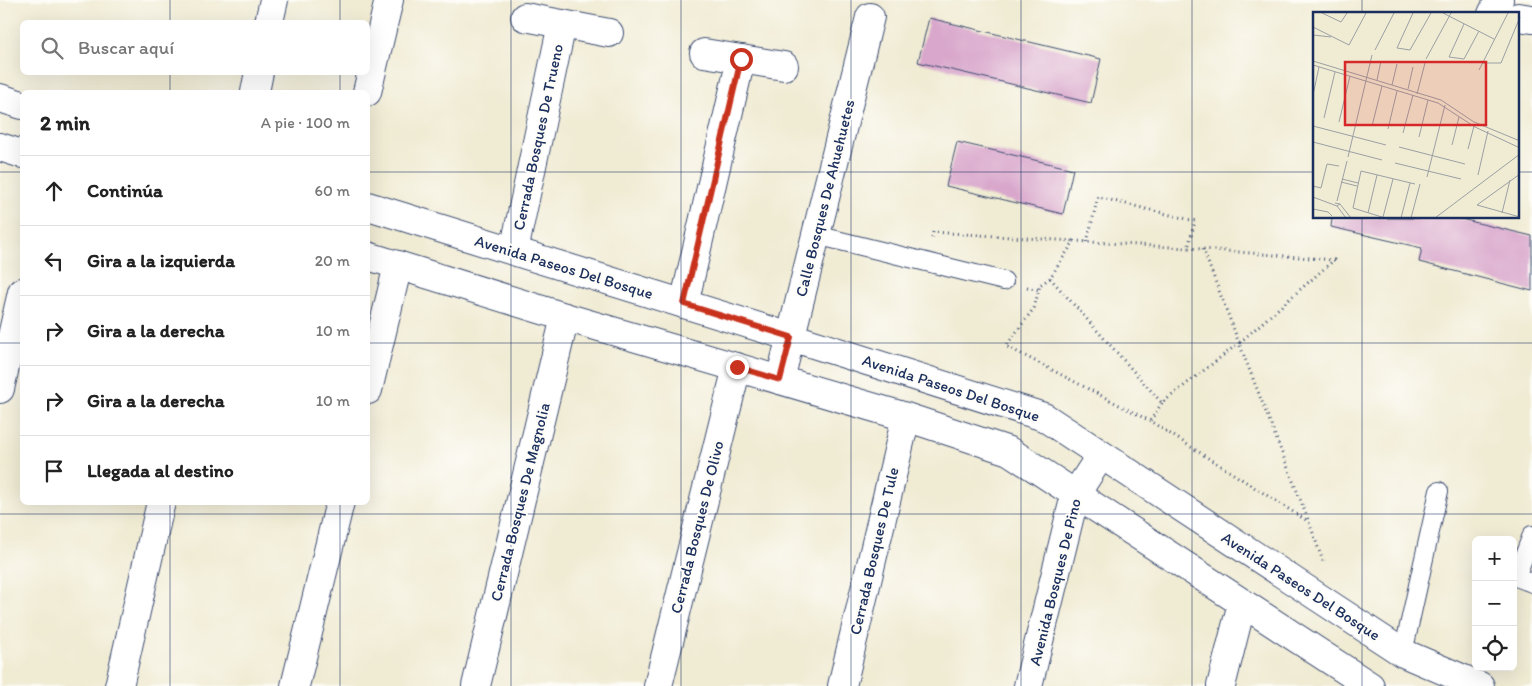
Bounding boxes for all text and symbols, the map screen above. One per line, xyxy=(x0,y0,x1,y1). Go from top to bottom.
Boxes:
inset map xyxy=(1313,12,1520,219)
search box xyxy=(20,20,370,75)
icon: search xyxy=(38,34,66,62)
text: Buscar aquí xyxy=(78,36,174,59)
street label: Cerrada Bosques De Trueno xyxy=(509,42,567,232)
route start xyxy=(730,48,753,71)
street label: Calle Bosques De Ahuehuetes xyxy=(791,97,859,299)
text: 2 min xyxy=(40,110,90,135)
text: A pie · 100 m xyxy=(261,113,350,132)
icon: ahead xyxy=(40,177,68,205)
text: Continúa xyxy=(87,179,163,202)
text: 60 m xyxy=(315,181,350,200)
street label: Avenida Paseos Del Bosque xyxy=(473,231,655,303)
icon: left xyxy=(40,247,68,275)
text: Gira a la izquierda xyxy=(87,249,235,272)
text: 20 m xyxy=(315,251,350,270)
icon: right xyxy=(40,317,68,345)
text: Gira a la derecha xyxy=(87,319,225,342)
text: 10 m xyxy=(316,321,350,340)
street label: Avenida Paseos Del Bosque xyxy=(860,350,1042,426)
route end xyxy=(726,356,749,379)
icon: right xyxy=(40,387,68,415)
text: Gira a la derecha xyxy=(87,389,225,412)
text: 10 m xyxy=(316,391,350,410)
street label: Cerrada Bosques De Magnolia xyxy=(486,401,554,603)
street label: Cerrada Bosques De Olivo xyxy=(666,439,728,615)
icon: arrive xyxy=(40,457,68,485)
text: Llegada al destino xyxy=(87,459,234,482)
street label: Cerrada Bosques De Tule xyxy=(845,465,903,637)
street label: Avenida Bosques De Pino xyxy=(1025,496,1085,668)
street label: Avenida Paseos Del Bosque xyxy=(1218,528,1384,644)
map controls xyxy=(1472,536,1517,671)
button: + xyxy=(1472,536,1517,581)
button: − xyxy=(1472,581,1517,626)
button: locate xyxy=(1472,626,1517,671)

